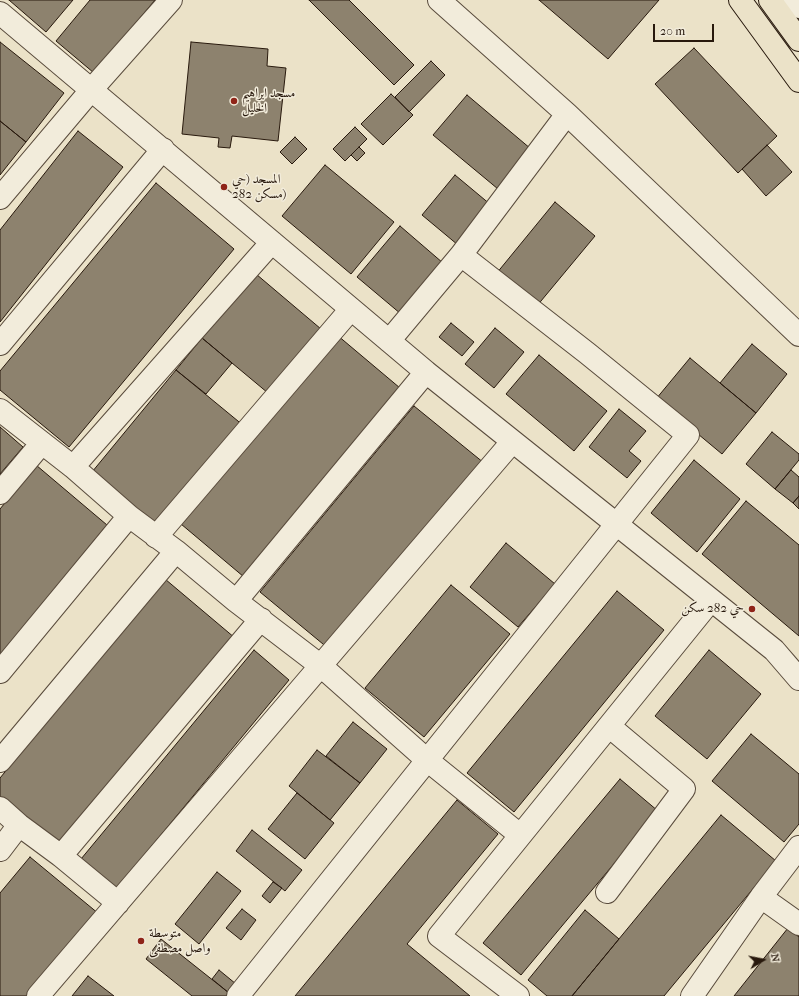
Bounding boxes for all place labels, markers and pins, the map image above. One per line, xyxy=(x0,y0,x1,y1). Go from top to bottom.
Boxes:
place label: مسجد ابراهيم الخليل xyxy=(242,86,295,117)
marker: مسجد ابراهيم الخليل xyxy=(229,96,239,106)
place label: المسجد (حي 282 مسكن) xyxy=(232,172,286,203)
marker: المسجد (حي 282 مسكن) xyxy=(219,182,229,192)
place label: حي 282 سكن xyxy=(681,601,744,617)
marker: حي 282 سكن xyxy=(747,604,757,614)
place label: متوسطة واصل مصطفى xyxy=(149,926,211,957)
marker: متوسطة واصل مصطفى xyxy=(136,936,146,946)

